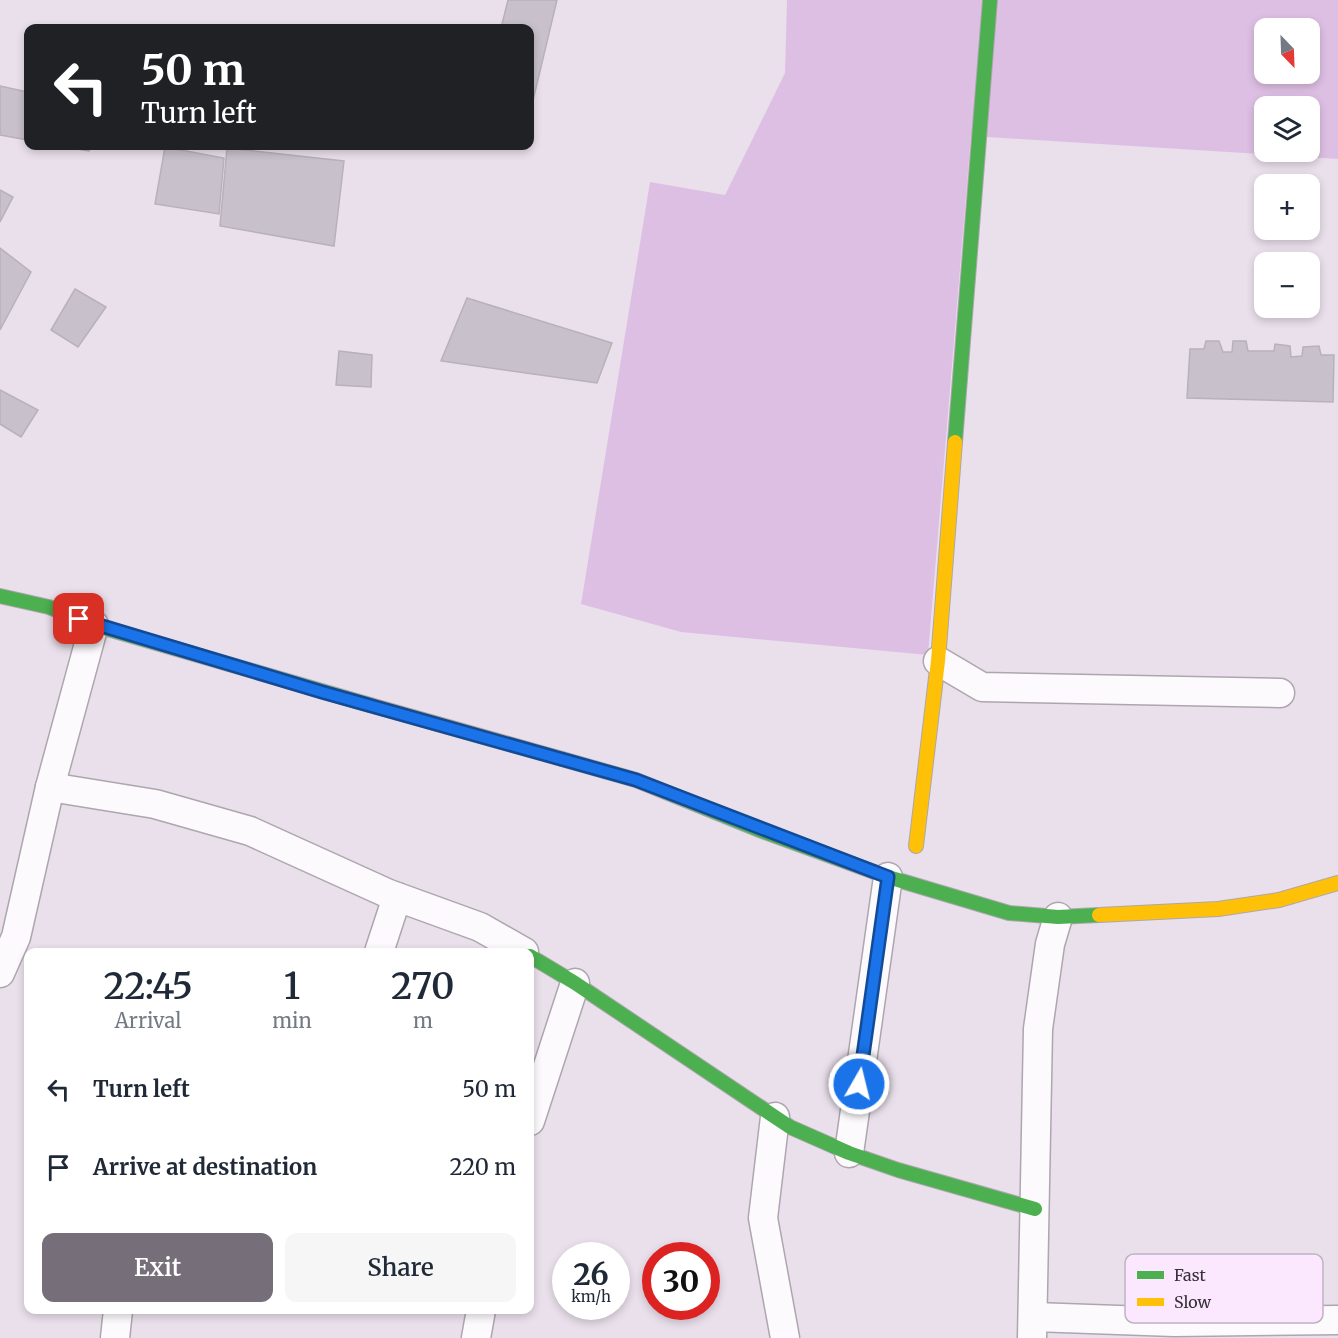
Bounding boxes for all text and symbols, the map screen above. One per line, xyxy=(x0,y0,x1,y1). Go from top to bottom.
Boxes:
north arrow xyxy=(1254,18,1320,84)
map controls xyxy=(1254,18,1320,318)
text: 50 m xyxy=(141,44,245,96)
icon: left xyxy=(42,48,120,126)
text: Turn left xyxy=(141,96,256,130)
button: layers xyxy=(1254,96,1320,162)
button: + xyxy=(1254,174,1320,240)
button: − xyxy=(1254,252,1320,318)
pin xyxy=(53,593,104,644)
icon: arrive xyxy=(62,602,95,635)
text: 22:45 xyxy=(103,964,193,1009)
text: 1 xyxy=(284,964,300,1009)
text: 270 xyxy=(391,964,455,1009)
text: Arrival xyxy=(115,1008,181,1033)
text: min xyxy=(272,1008,312,1033)
text: m xyxy=(413,1008,433,1033)
position arrow xyxy=(827,1052,891,1116)
icon: left xyxy=(42,1073,75,1106)
text: Turn left xyxy=(93,1075,190,1103)
text: 50 m xyxy=(462,1075,516,1103)
icon: arrive xyxy=(42,1151,75,1184)
text: Arrive at destination xyxy=(93,1153,317,1181)
text: 220 m xyxy=(449,1153,516,1181)
button: Exit xyxy=(42,1233,273,1302)
button: Share xyxy=(285,1233,516,1302)
speed limit sign: 30 xyxy=(642,1242,720,1320)
legend xyxy=(1125,1254,1323,1323)
text: 26 xyxy=(573,1255,609,1293)
text: Fast xyxy=(1174,1265,1207,1285)
text: km/h xyxy=(571,1287,611,1306)
text: Slow xyxy=(1174,1292,1212,1312)

